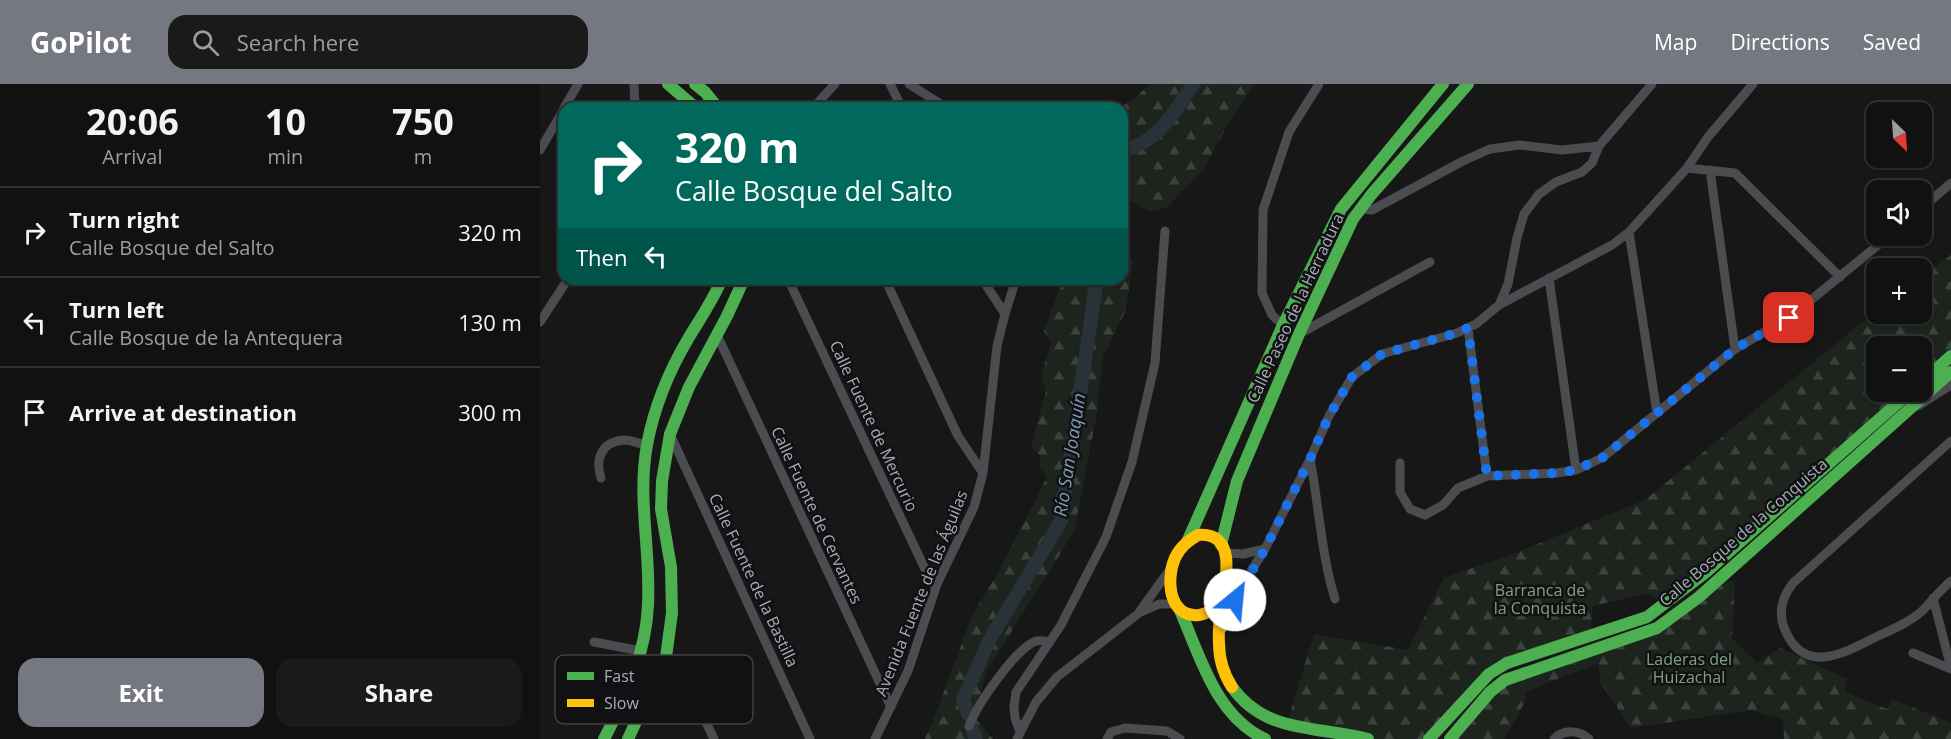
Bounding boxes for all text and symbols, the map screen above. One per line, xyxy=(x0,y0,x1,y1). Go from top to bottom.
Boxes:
search box xyxy=(168,15,588,69)
text: GoPilot xyxy=(30,23,132,61)
icon: search xyxy=(189,26,222,59)
text: Search here xyxy=(237,27,359,57)
text: Map xyxy=(1654,28,1697,56)
text: Directions xyxy=(1730,28,1830,56)
text: Saved xyxy=(1863,28,1921,56)
text: 20:06 xyxy=(86,97,179,146)
text: 10 xyxy=(265,97,306,146)
text: 750 xyxy=(392,97,454,146)
north arrow xyxy=(1866,102,1932,168)
map controls xyxy=(1866,102,1932,402)
text: 320 m xyxy=(675,118,799,175)
icon: right xyxy=(576,126,654,204)
text: Arrival xyxy=(102,143,163,170)
text: min xyxy=(267,143,303,170)
text: m xyxy=(414,143,432,170)
text: Calle Bosque del Salto xyxy=(675,172,953,209)
button: sound xyxy=(1866,180,1932,246)
text: Turn right xyxy=(69,204,180,234)
street label: Calle Paseo de la Herradura xyxy=(1241,210,1349,406)
icon: right xyxy=(18,216,51,249)
text: 320 m xyxy=(458,217,522,247)
text: Calle Bosque del Salto xyxy=(69,234,275,261)
icon: left xyxy=(639,240,672,273)
text: Then xyxy=(576,242,627,272)
button: + xyxy=(1866,258,1932,324)
pin xyxy=(1763,292,1814,343)
text: Turn left xyxy=(69,294,164,324)
icon: arrive xyxy=(1772,301,1805,334)
icon: left xyxy=(18,306,51,339)
text: 130 m xyxy=(458,307,522,337)
text: Calle Bosque de la Antequera xyxy=(69,324,343,351)
button: − xyxy=(1866,336,1932,402)
street label: Calle Fuente de Mercurio xyxy=(825,337,923,515)
water label: Río San Joaquín xyxy=(1047,391,1091,518)
icon: arrive xyxy=(18,396,51,429)
text: Arrive at destination xyxy=(69,397,297,427)
text: 300 m xyxy=(458,397,522,427)
street label: Calle Fuente de Cervantes xyxy=(766,423,868,607)
street label: Calle Bosque de la Conquista xyxy=(1654,453,1832,611)
street label: Avenida Fuente de las Águilas xyxy=(870,487,972,699)
street label: Calle Fuente de la Bastilla xyxy=(704,489,804,671)
position arrow xyxy=(1203,568,1267,632)
park label: Barranca de la Conquista xyxy=(1494,579,1586,619)
park label: Laderas del Huizachal xyxy=(1646,648,1732,688)
legend xyxy=(555,655,753,724)
button: Exit xyxy=(18,658,264,727)
button: Share xyxy=(276,658,522,727)
text: Fast xyxy=(604,665,635,687)
text: Slow xyxy=(604,692,639,714)

